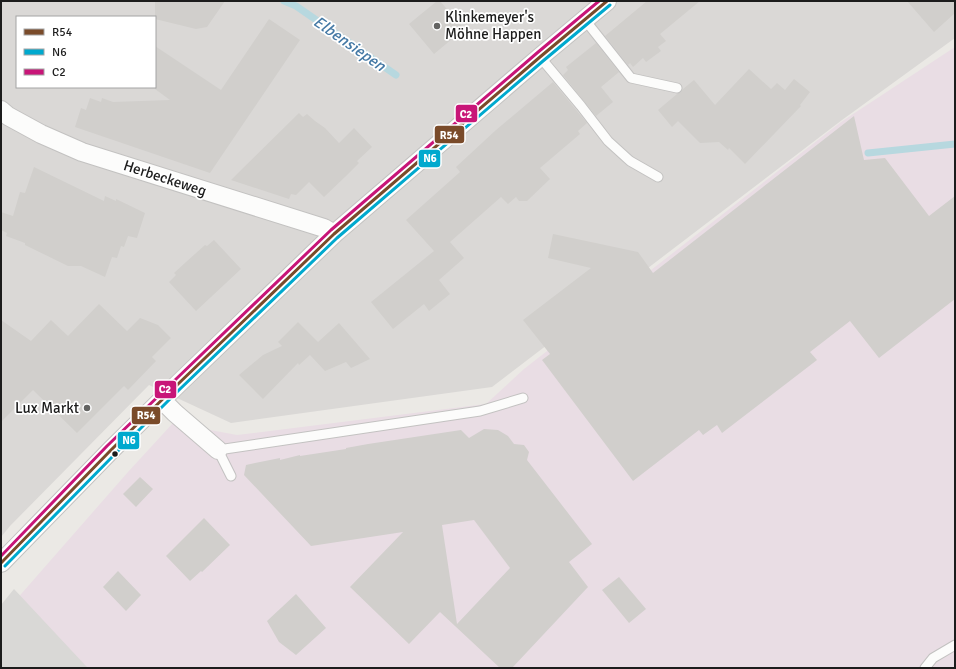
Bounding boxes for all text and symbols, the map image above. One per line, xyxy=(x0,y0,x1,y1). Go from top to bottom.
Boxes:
place label: Klinkemeyer's Möhne Happen xyxy=(445,8,541,43)
water label: Elbensiepen xyxy=(309,12,390,77)
legend xyxy=(16,16,156,88)
marker: Klinkemeyer's Möhne Happen xyxy=(432,21,442,31)
text: R54 xyxy=(52,25,73,40)
text: N6 xyxy=(52,45,67,60)
text: C2 xyxy=(52,65,66,80)
line badge: C2 xyxy=(455,104,478,123)
text: C2 xyxy=(460,108,472,121)
line badge: R54 xyxy=(434,125,465,144)
text: R54 xyxy=(440,129,458,142)
line badge: N6 xyxy=(418,149,441,168)
text: N6 xyxy=(423,152,437,165)
street label: Herbeckeweg xyxy=(121,156,209,200)
line badge: C2 xyxy=(154,380,177,399)
text: C2 xyxy=(159,383,171,396)
place label: Lux Markt xyxy=(15,399,79,417)
marker: Lux Markt xyxy=(82,403,92,413)
line badge: R54 xyxy=(131,406,161,425)
text: R54 xyxy=(137,409,155,422)
line badge: N6 xyxy=(117,431,140,450)
text: N6 xyxy=(122,434,136,447)
unlabelled marker xyxy=(110,449,120,459)

